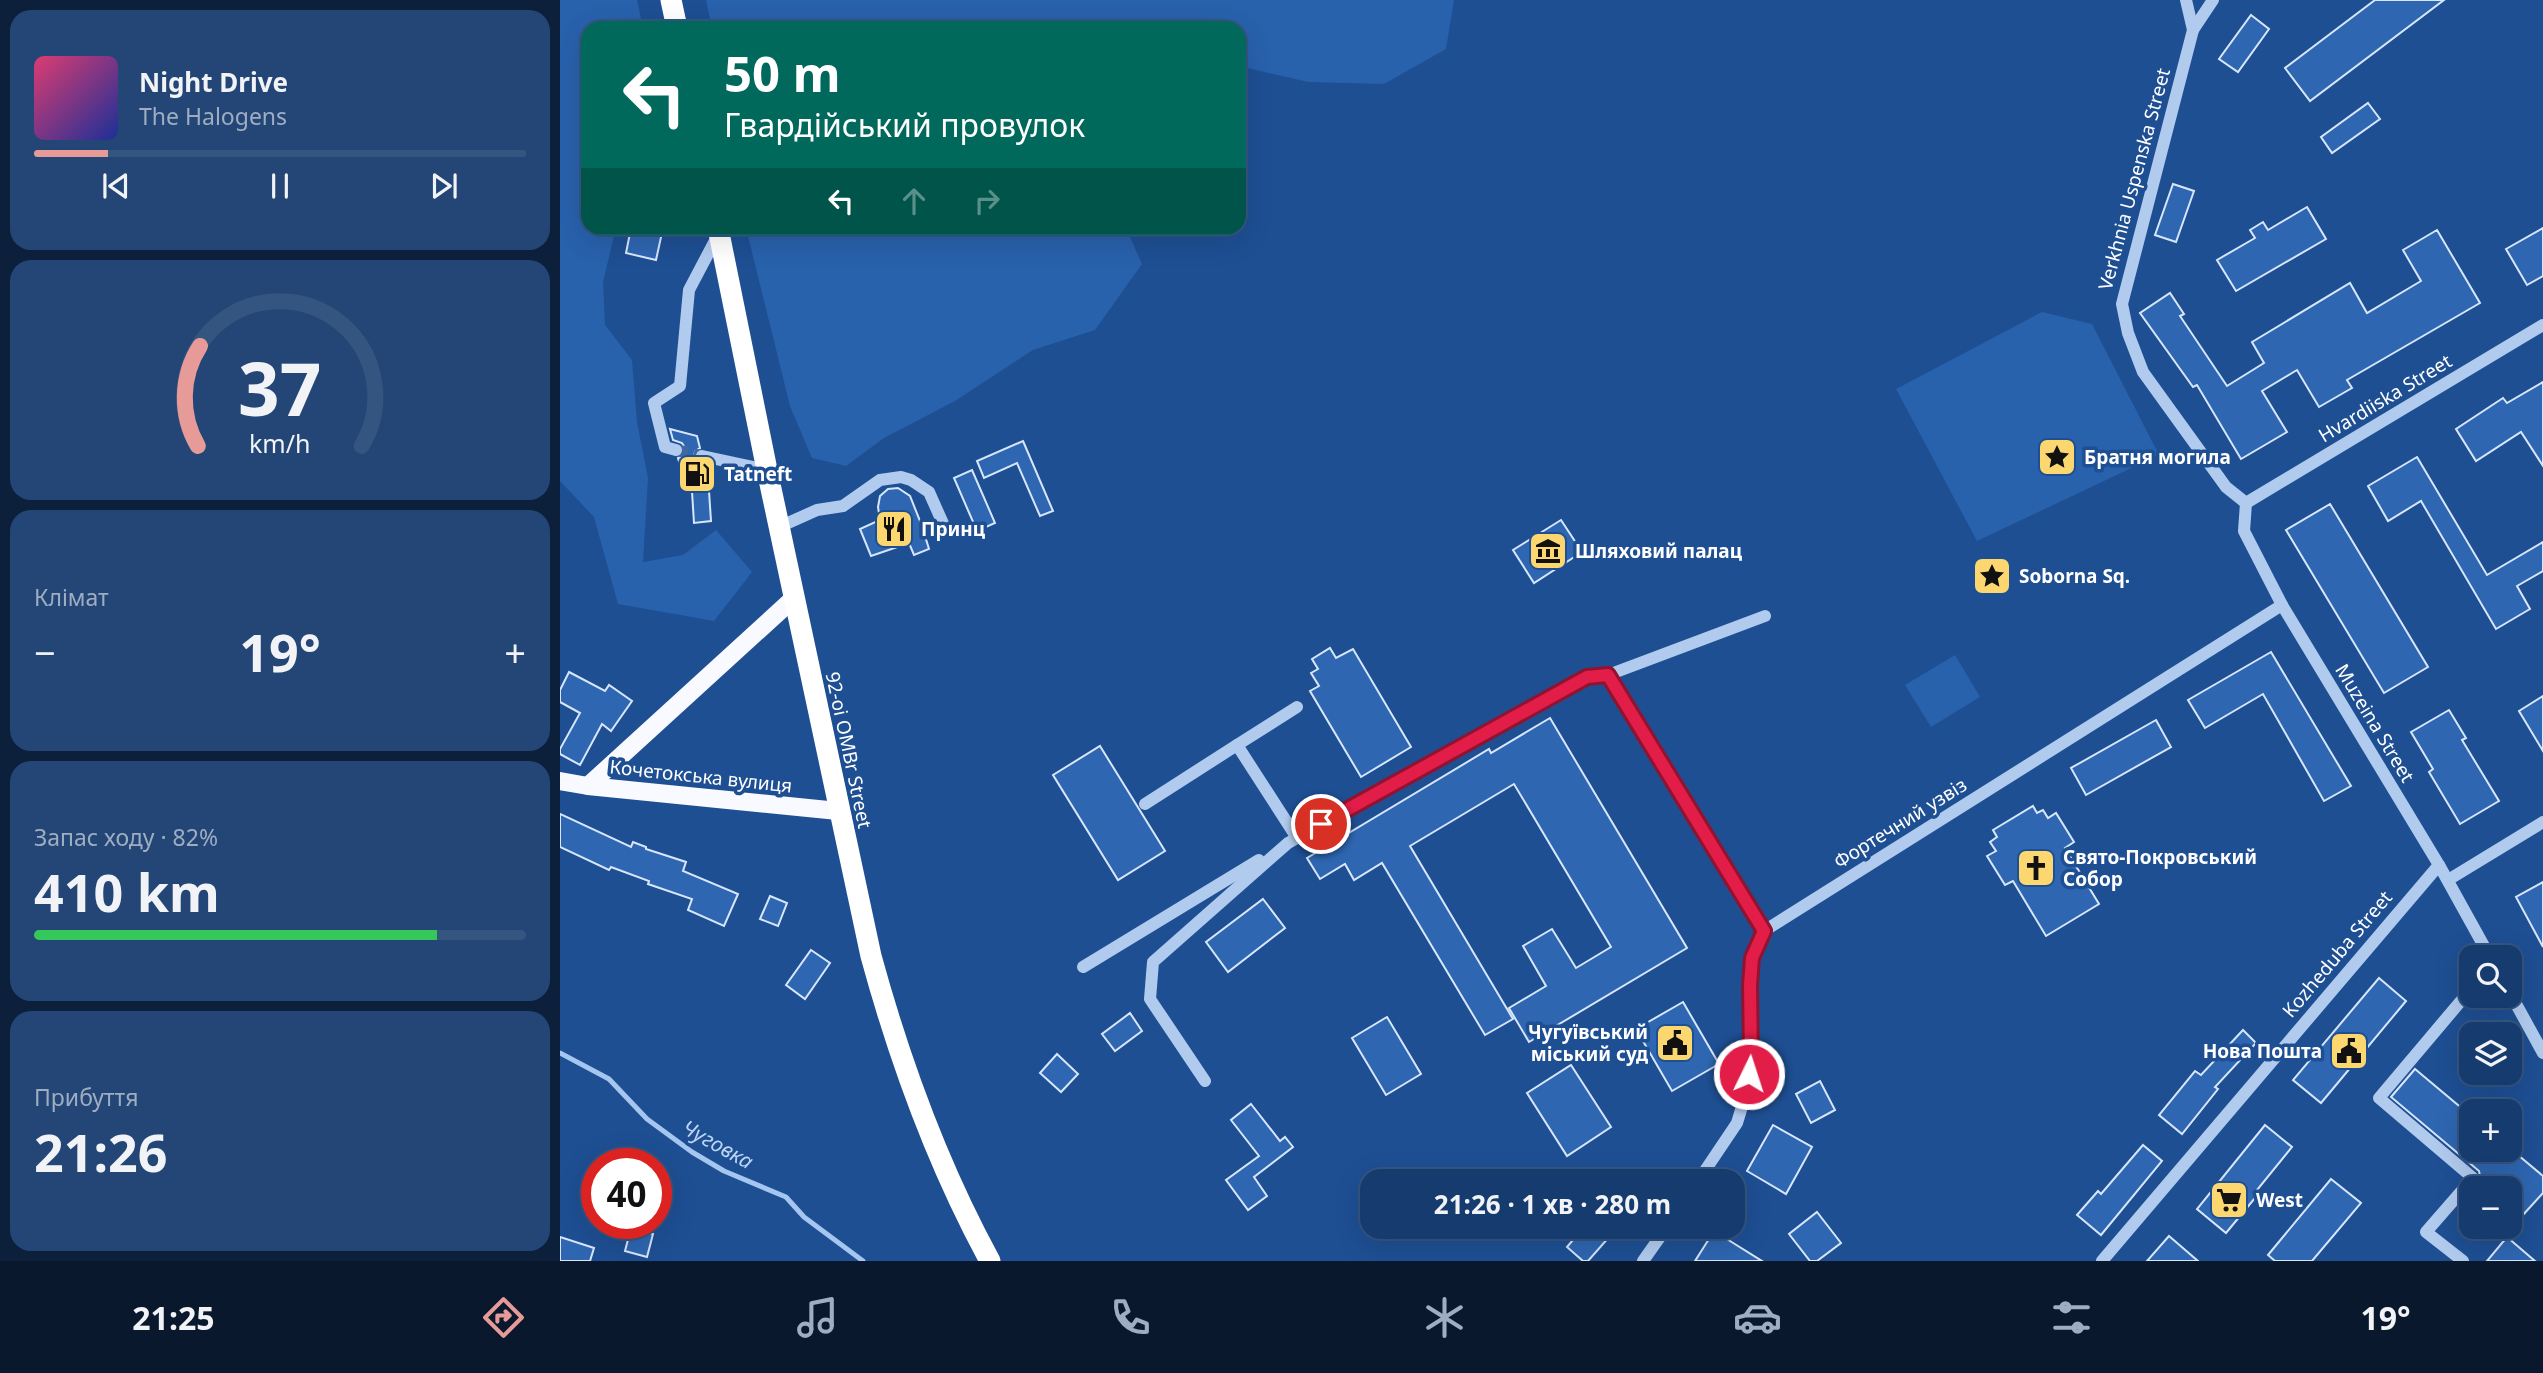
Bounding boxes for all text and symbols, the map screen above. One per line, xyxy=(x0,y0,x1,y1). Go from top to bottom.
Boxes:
text: 50 m xyxy=(724,40,841,106)
icon: left xyxy=(609,49,700,140)
text: Night Drive xyxy=(139,64,288,100)
street label: Verkhnia Uspenska Street xyxy=(2092,65,2176,293)
text: The Halogens xyxy=(139,100,287,132)
text: Гвардійський провулок xyxy=(724,103,1085,146)
icon: previous xyxy=(97,167,135,205)
icon: pause xyxy=(261,167,299,205)
icon: next xyxy=(425,167,463,205)
icon: left xyxy=(822,182,860,220)
icon: ahead xyxy=(895,182,933,220)
icon: right xyxy=(968,182,1006,220)
text: 37 xyxy=(238,339,322,438)
street label: Hvardiiska Street xyxy=(2313,348,2457,448)
text: km/h xyxy=(249,426,311,460)
place icon: Братня могила xyxy=(2036,436,2078,478)
place label: Братня могила xyxy=(2084,444,2231,470)
fuel station icon: Tatneft xyxy=(676,453,718,495)
place label: Tatneft xyxy=(724,461,792,487)
restaurant icon: Принц xyxy=(873,508,915,550)
place label: Принц xyxy=(921,516,986,542)
museum icon: Шляховий палац xyxy=(1527,530,1569,572)
place label: Шляховий палац xyxy=(1575,538,1743,564)
place icon: Soborna Sq. xyxy=(1971,555,2013,597)
place label: Soborna Sq. xyxy=(2019,563,2130,589)
text: Клімат xyxy=(34,581,109,613)
text: 19° xyxy=(239,616,321,687)
text: − xyxy=(34,626,56,678)
text: + xyxy=(504,626,526,678)
street label: Muzeina Street xyxy=(2329,659,2421,787)
street label: 92-oi OMBr Street xyxy=(820,669,878,831)
street label: Кочетокська вулиця xyxy=(608,753,794,799)
street label: Фортечний узвіз xyxy=(1829,772,1971,874)
pin xyxy=(1291,794,1351,854)
icon: arrive xyxy=(1302,805,1340,843)
text: Запас ходу · 82% xyxy=(34,821,218,853)
place label: Свято-Покровський Собор xyxy=(2063,844,2257,892)
church icon: Свято-Покровський Собор xyxy=(2015,847,2057,889)
text: 410 km xyxy=(34,856,220,927)
street label: Kozheduba Street xyxy=(2276,885,2398,1023)
map controls xyxy=(2459,945,2522,1239)
button: search xyxy=(2459,945,2522,1008)
place label: Чугуївський міський суд xyxy=(1528,1019,1648,1067)
public building icon: Чугуївський міський суд xyxy=(1654,1022,1696,1064)
button: layers xyxy=(2459,1022,2522,1085)
public building icon: Нова Пошта xyxy=(2328,1030,2370,1072)
position arrow xyxy=(1712,1037,1786,1111)
place label: Нова Пошта xyxy=(2203,1038,2322,1064)
text: Прибуття xyxy=(34,1081,139,1113)
button: + xyxy=(2459,1099,2522,1162)
water label: Чуговка xyxy=(677,1113,759,1175)
text: 21:26 xyxy=(34,1116,168,1187)
speed limit sign: 40 xyxy=(581,1148,672,1239)
button: − xyxy=(2459,1176,2522,1239)
supermarket icon: West xyxy=(2208,1179,2250,1221)
text: 21:26 · 1 хв · 280 m xyxy=(1434,1186,1671,1222)
place label: West xyxy=(2256,1187,2303,1213)
icon: directions xyxy=(479,1293,528,1342)
icon: music xyxy=(793,1293,842,1342)
icon: phone xyxy=(1106,1293,1155,1342)
icon: climate xyxy=(1420,1293,1469,1342)
icon: car xyxy=(1733,1293,1782,1342)
icon: filters xyxy=(2047,1293,2096,1342)
text: 21:25 xyxy=(132,1296,215,1339)
text: 19° xyxy=(2360,1296,2411,1339)

